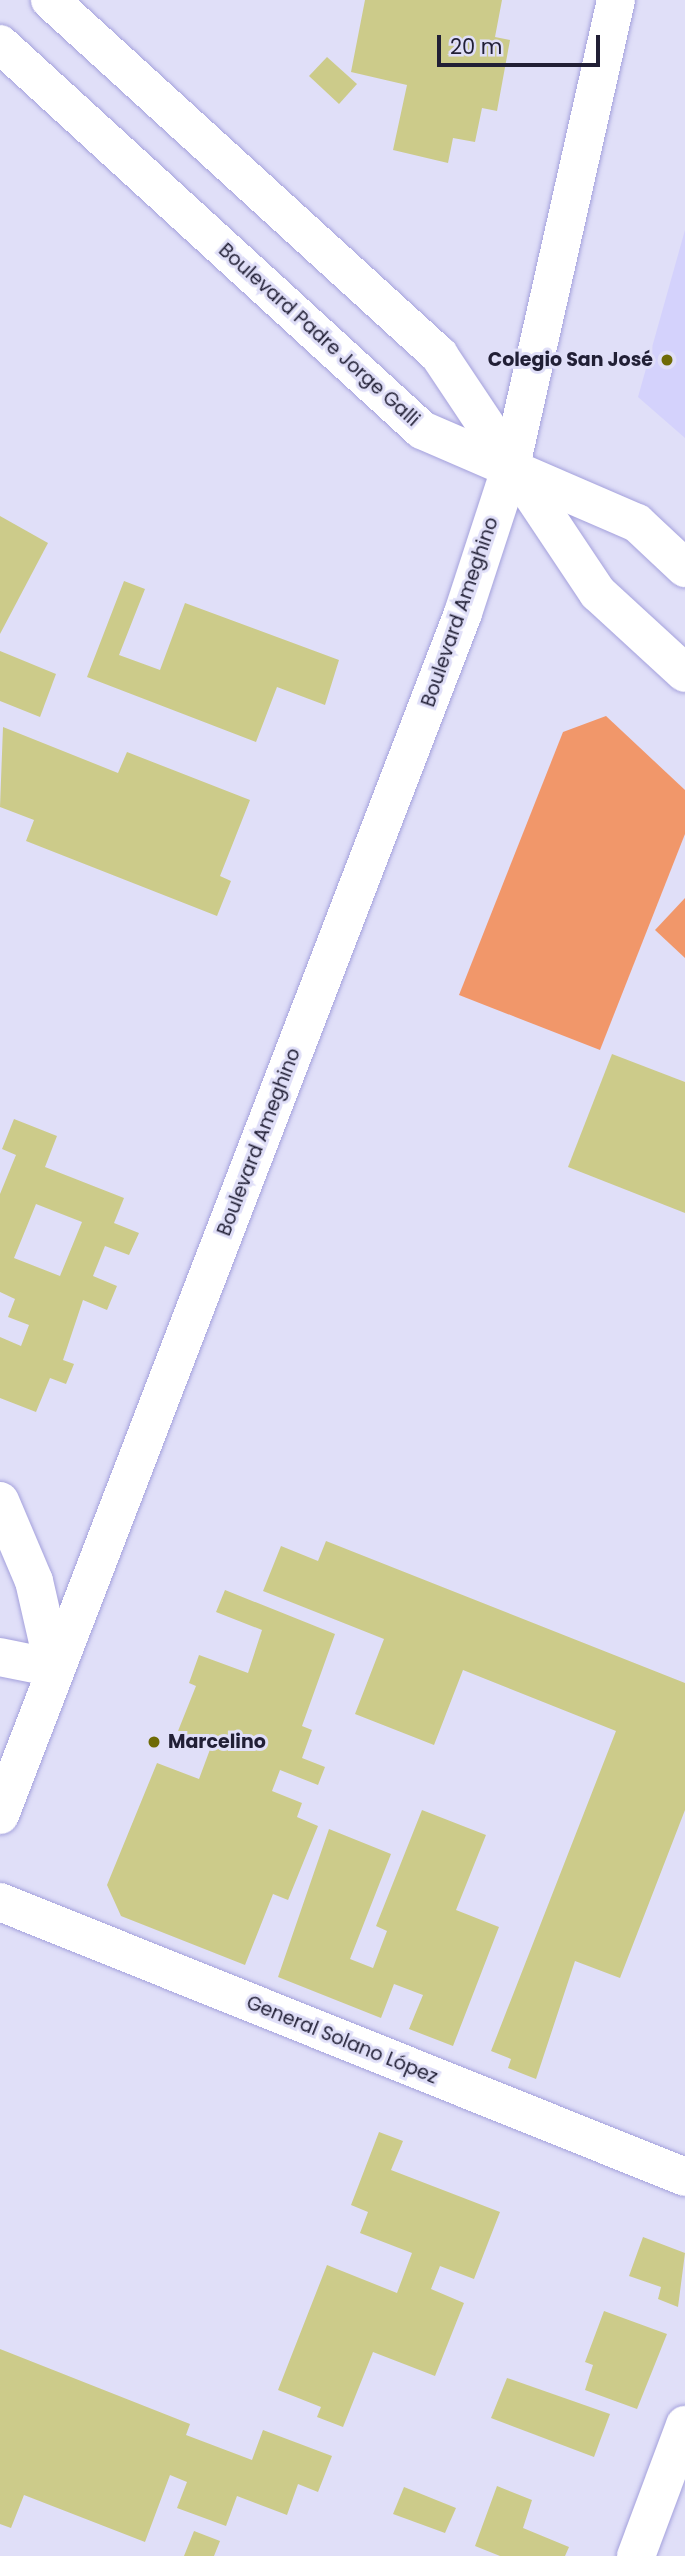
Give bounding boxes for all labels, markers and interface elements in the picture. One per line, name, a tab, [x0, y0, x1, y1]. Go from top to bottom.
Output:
scale bar	[440, 21, 603, 65]
text: 20 m	[450, 32, 503, 61]
street label: Boulevard Padre Jorge Galli	[214, 239, 424, 431]
place label: Colegio San José	[488, 349, 653, 371]
marker: Colegio San José	[659, 352, 675, 368]
street label: Boulevard Ameghino	[417, 514, 503, 710]
street label: Boulevard Ameghino	[213, 1045, 305, 1239]
place label: Marcelino	[168, 1731, 266, 1753]
marker: Marcelino	[146, 1734, 162, 1750]
street label: General Solano López	[243, 1991, 441, 2089]

